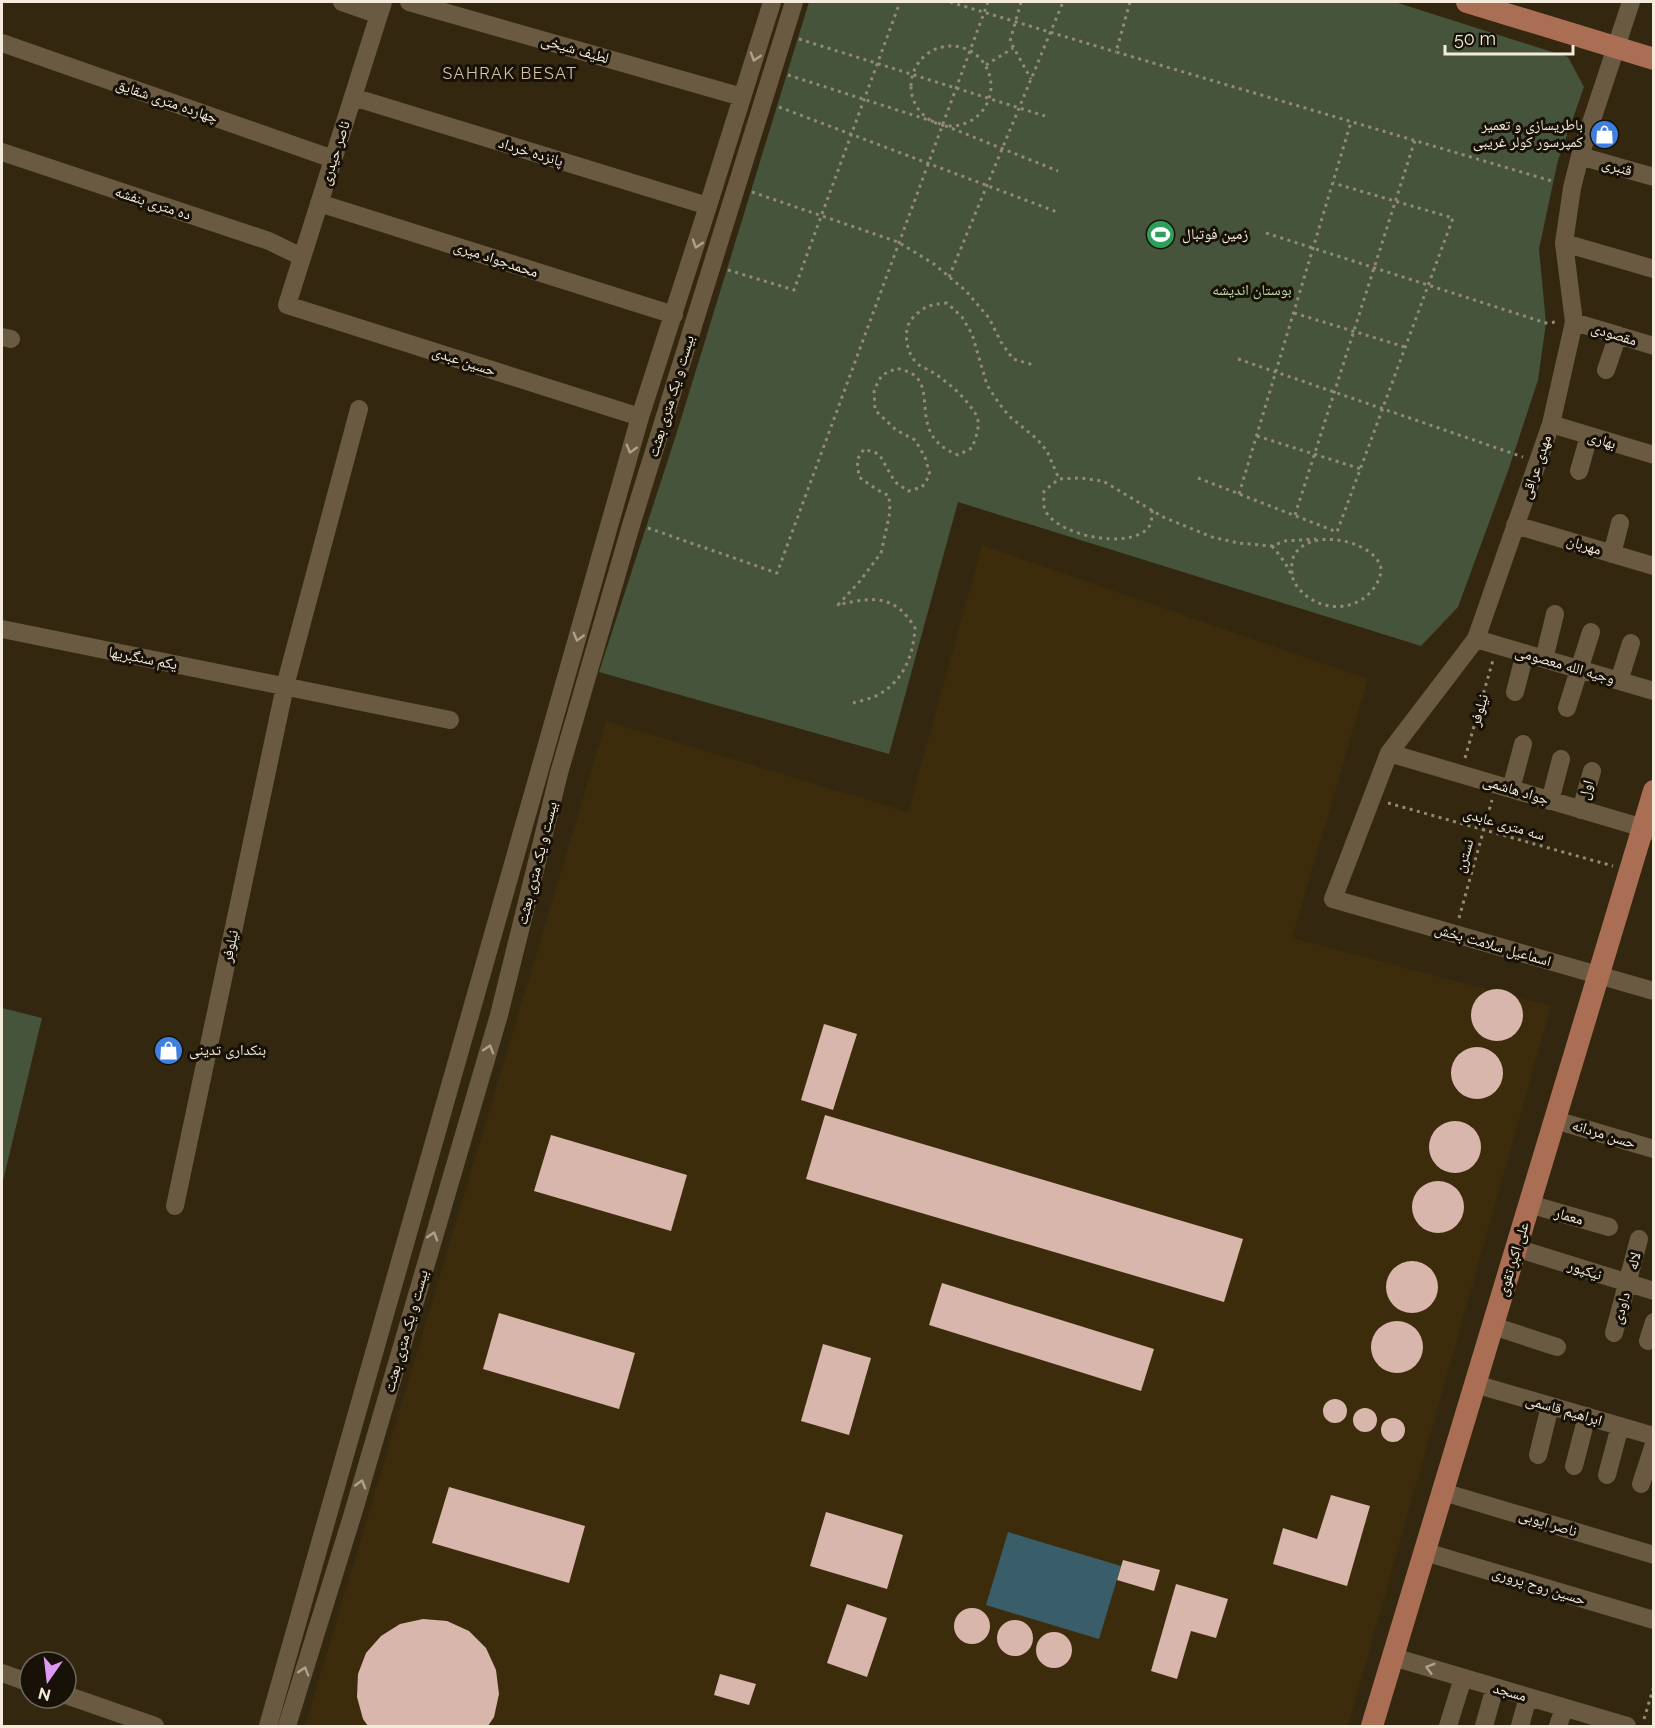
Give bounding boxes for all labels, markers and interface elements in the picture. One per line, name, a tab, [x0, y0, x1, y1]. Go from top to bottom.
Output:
scale bar	[1445, 18, 1572, 56]
text: 50 m	[1454, 28, 1496, 49]
street label: لطیف شیخی	[539, 31, 611, 68]
one-way arrow	[749, 51, 762, 62]
district label: SAHRAK BESAT	[443, 64, 577, 83]
street label: چهارده متری شقایق	[113, 75, 221, 128]
place label: باطریسازی و تعمیر کمپرسور کولر غریبی	[1473, 116, 1583, 152]
street label: ناصر حیدری	[316, 118, 355, 188]
shop icon: باطریسازی و تعمیر کمپرسور کولر غریبی	[1588, 118, 1620, 150]
street label: پانزده خرداد	[496, 134, 566, 170]
street label: قنبری	[1600, 154, 1634, 181]
street label: ده متری بنفشه	[113, 182, 193, 225]
sports icon: زمین فوتبال	[1145, 218, 1177, 250]
place label: زمین فوتبال	[1182, 225, 1248, 244]
street label: محمدجواد میری	[451, 237, 541, 282]
one-way arrow	[691, 238, 704, 249]
park label: بوستان اندیشه	[1212, 281, 1292, 300]
street label: مقصودی	[1589, 319, 1639, 350]
street label: بیست و یک متری بعثت	[644, 333, 699, 459]
street label: حسین عبدی	[430, 342, 499, 381]
street label: بهاری	[1585, 427, 1618, 454]
street label: مهدی عراقی	[1517, 432, 1556, 502]
one-way arrow	[626, 443, 638, 454]
street label: مهربان	[1564, 531, 1604, 560]
one-way arrow	[572, 632, 585, 642]
street label: یکم سنگبریها	[107, 642, 179, 675]
street label: وجیه الله معصومی	[1513, 642, 1617, 689]
street label: نیلوفر	[1466, 692, 1492, 729]
street label: جواد هاشمی	[1481, 771, 1552, 810]
street label: اول	[1575, 778, 1598, 802]
street label: بیست و یک متری بعثت	[513, 799, 562, 927]
street label: سه متری عابدی	[1461, 804, 1547, 845]
street label: نسترن	[1451, 837, 1478, 875]
street label: اسماعیل سلامت بخش	[1432, 920, 1553, 971]
street label: نیلوفر	[218, 928, 242, 965]
shop icon: بنکداری تدینی	[152, 1034, 184, 1066]
place label: بنکداری تدینی	[189, 1041, 266, 1060]
one-way arrow	[482, 1044, 494, 1055]
street label: حسن مردانه	[1570, 1116, 1638, 1153]
street label: معمار	[1552, 1203, 1585, 1229]
street label: علی اکبر تقوی	[1493, 1219, 1534, 1299]
one-way arrow	[426, 1231, 438, 1242]
street label: لاله	[1623, 1250, 1645, 1272]
street label: نیکپور	[1565, 1256, 1604, 1284]
street label: بیست و یک متری بعثت	[380, 1268, 433, 1395]
street label: داودی	[1608, 1290, 1635, 1326]
street label: ابراهیم قاسمی	[1523, 1391, 1604, 1430]
one-way arrow	[354, 1479, 366, 1490]
street label: ناصر ایوبی	[1516, 1506, 1579, 1541]
street label: حسین روح پروری	[1490, 1563, 1588, 1610]
north arrow	[18, 1650, 78, 1710]
one-way arrow	[1425, 1663, 1436, 1675]
one-way arrow	[297, 1666, 309, 1677]
street label: مسجد	[1491, 1679, 1529, 1705]
text: N	[36, 1683, 53, 1705]

